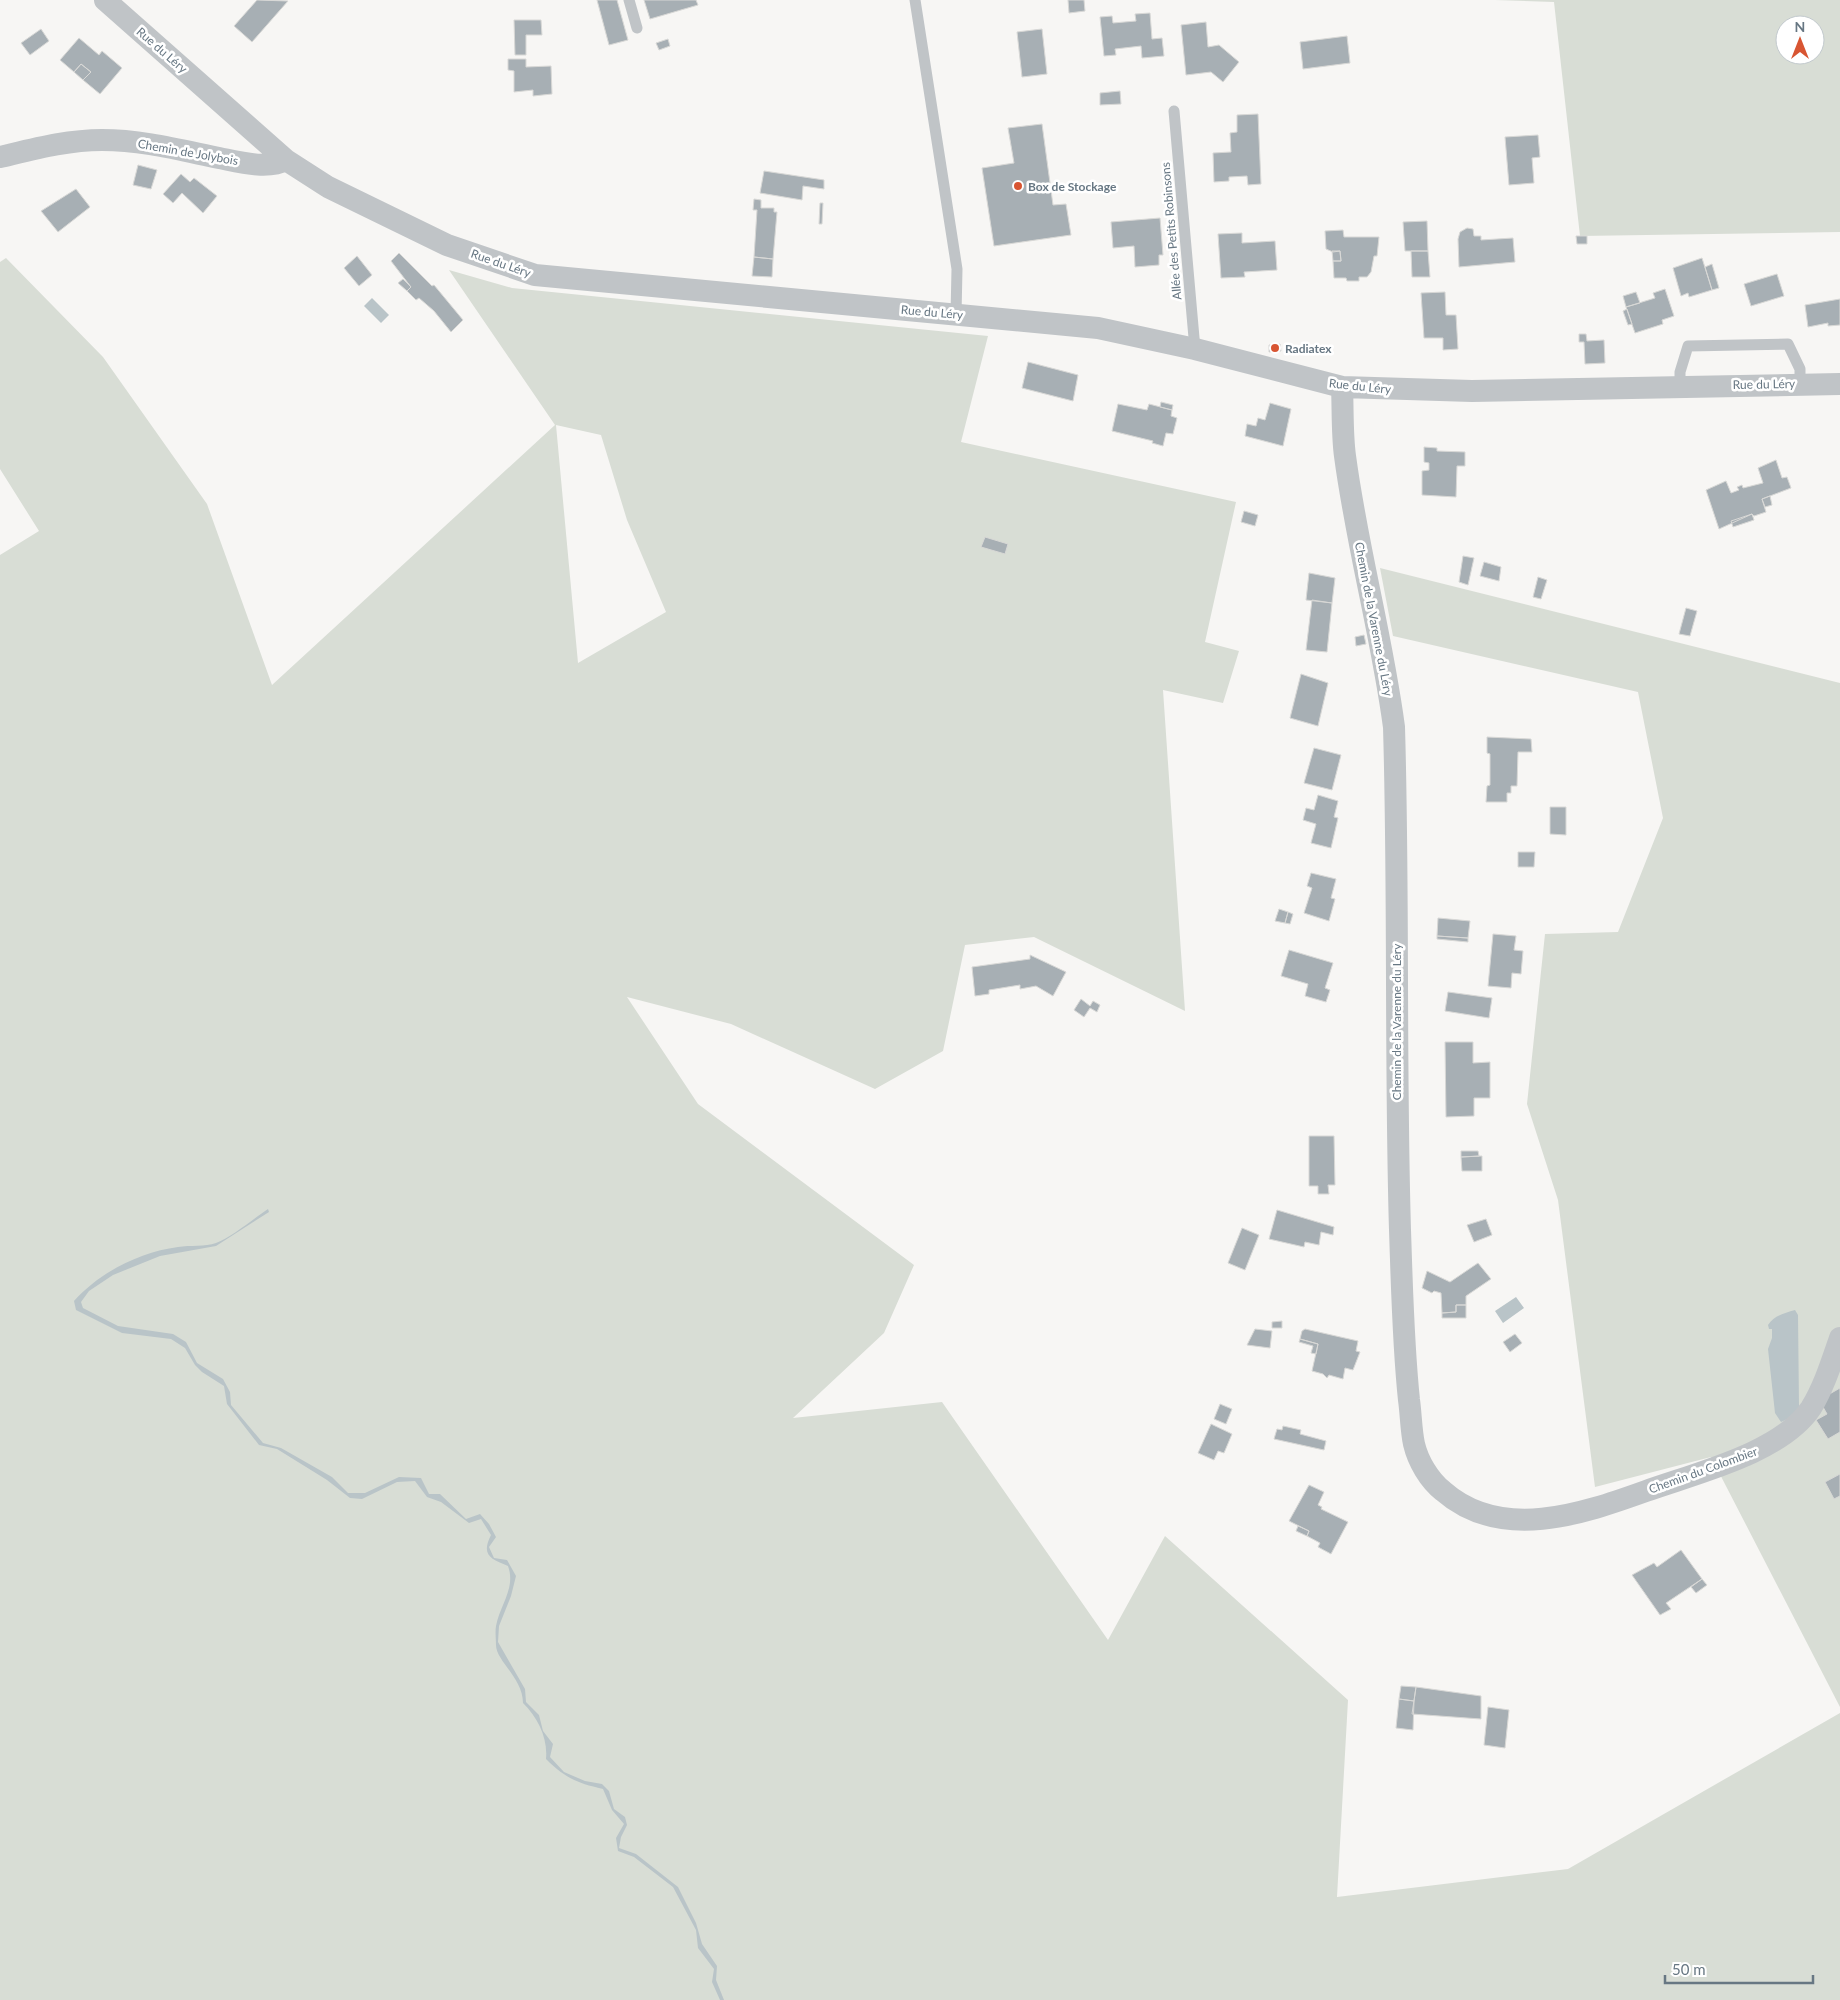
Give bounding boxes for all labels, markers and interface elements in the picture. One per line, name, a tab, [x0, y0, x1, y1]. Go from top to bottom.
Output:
north arrow	[1775, 15, 1825, 65]
text: N	[1795, 18, 1805, 35]
street label: Rue du Léry	[134, 24, 191, 77]
street label: Chemin de Jolybois	[137, 136, 239, 168]
street label: Allée des Petits Robinsons	[1158, 162, 1184, 300]
place label: Box de Stockage	[1028, 179, 1117, 194]
marker: Box de Stockage	[1012, 180, 1024, 192]
street label: Rue du Léry	[469, 246, 534, 281]
street label: Rue du Léry	[900, 302, 965, 322]
place label: Radiatex	[1285, 341, 1332, 356]
marker: Radiatex	[1269, 342, 1281, 354]
street label: Rue du Léry	[1328, 375, 1393, 397]
street label: Rue du Léry	[1733, 376, 1796, 392]
street label: Chemin de la Varenne du Léry	[1352, 541, 1396, 698]
street label: Chemin de la Varenne du Léry	[1389, 943, 1404, 1100]
street label: Chemin du Colombier	[1647, 1443, 1760, 1497]
scale bar	[1665, 1952, 1812, 1984]
text: 50 m	[1672, 1960, 1706, 1978]

